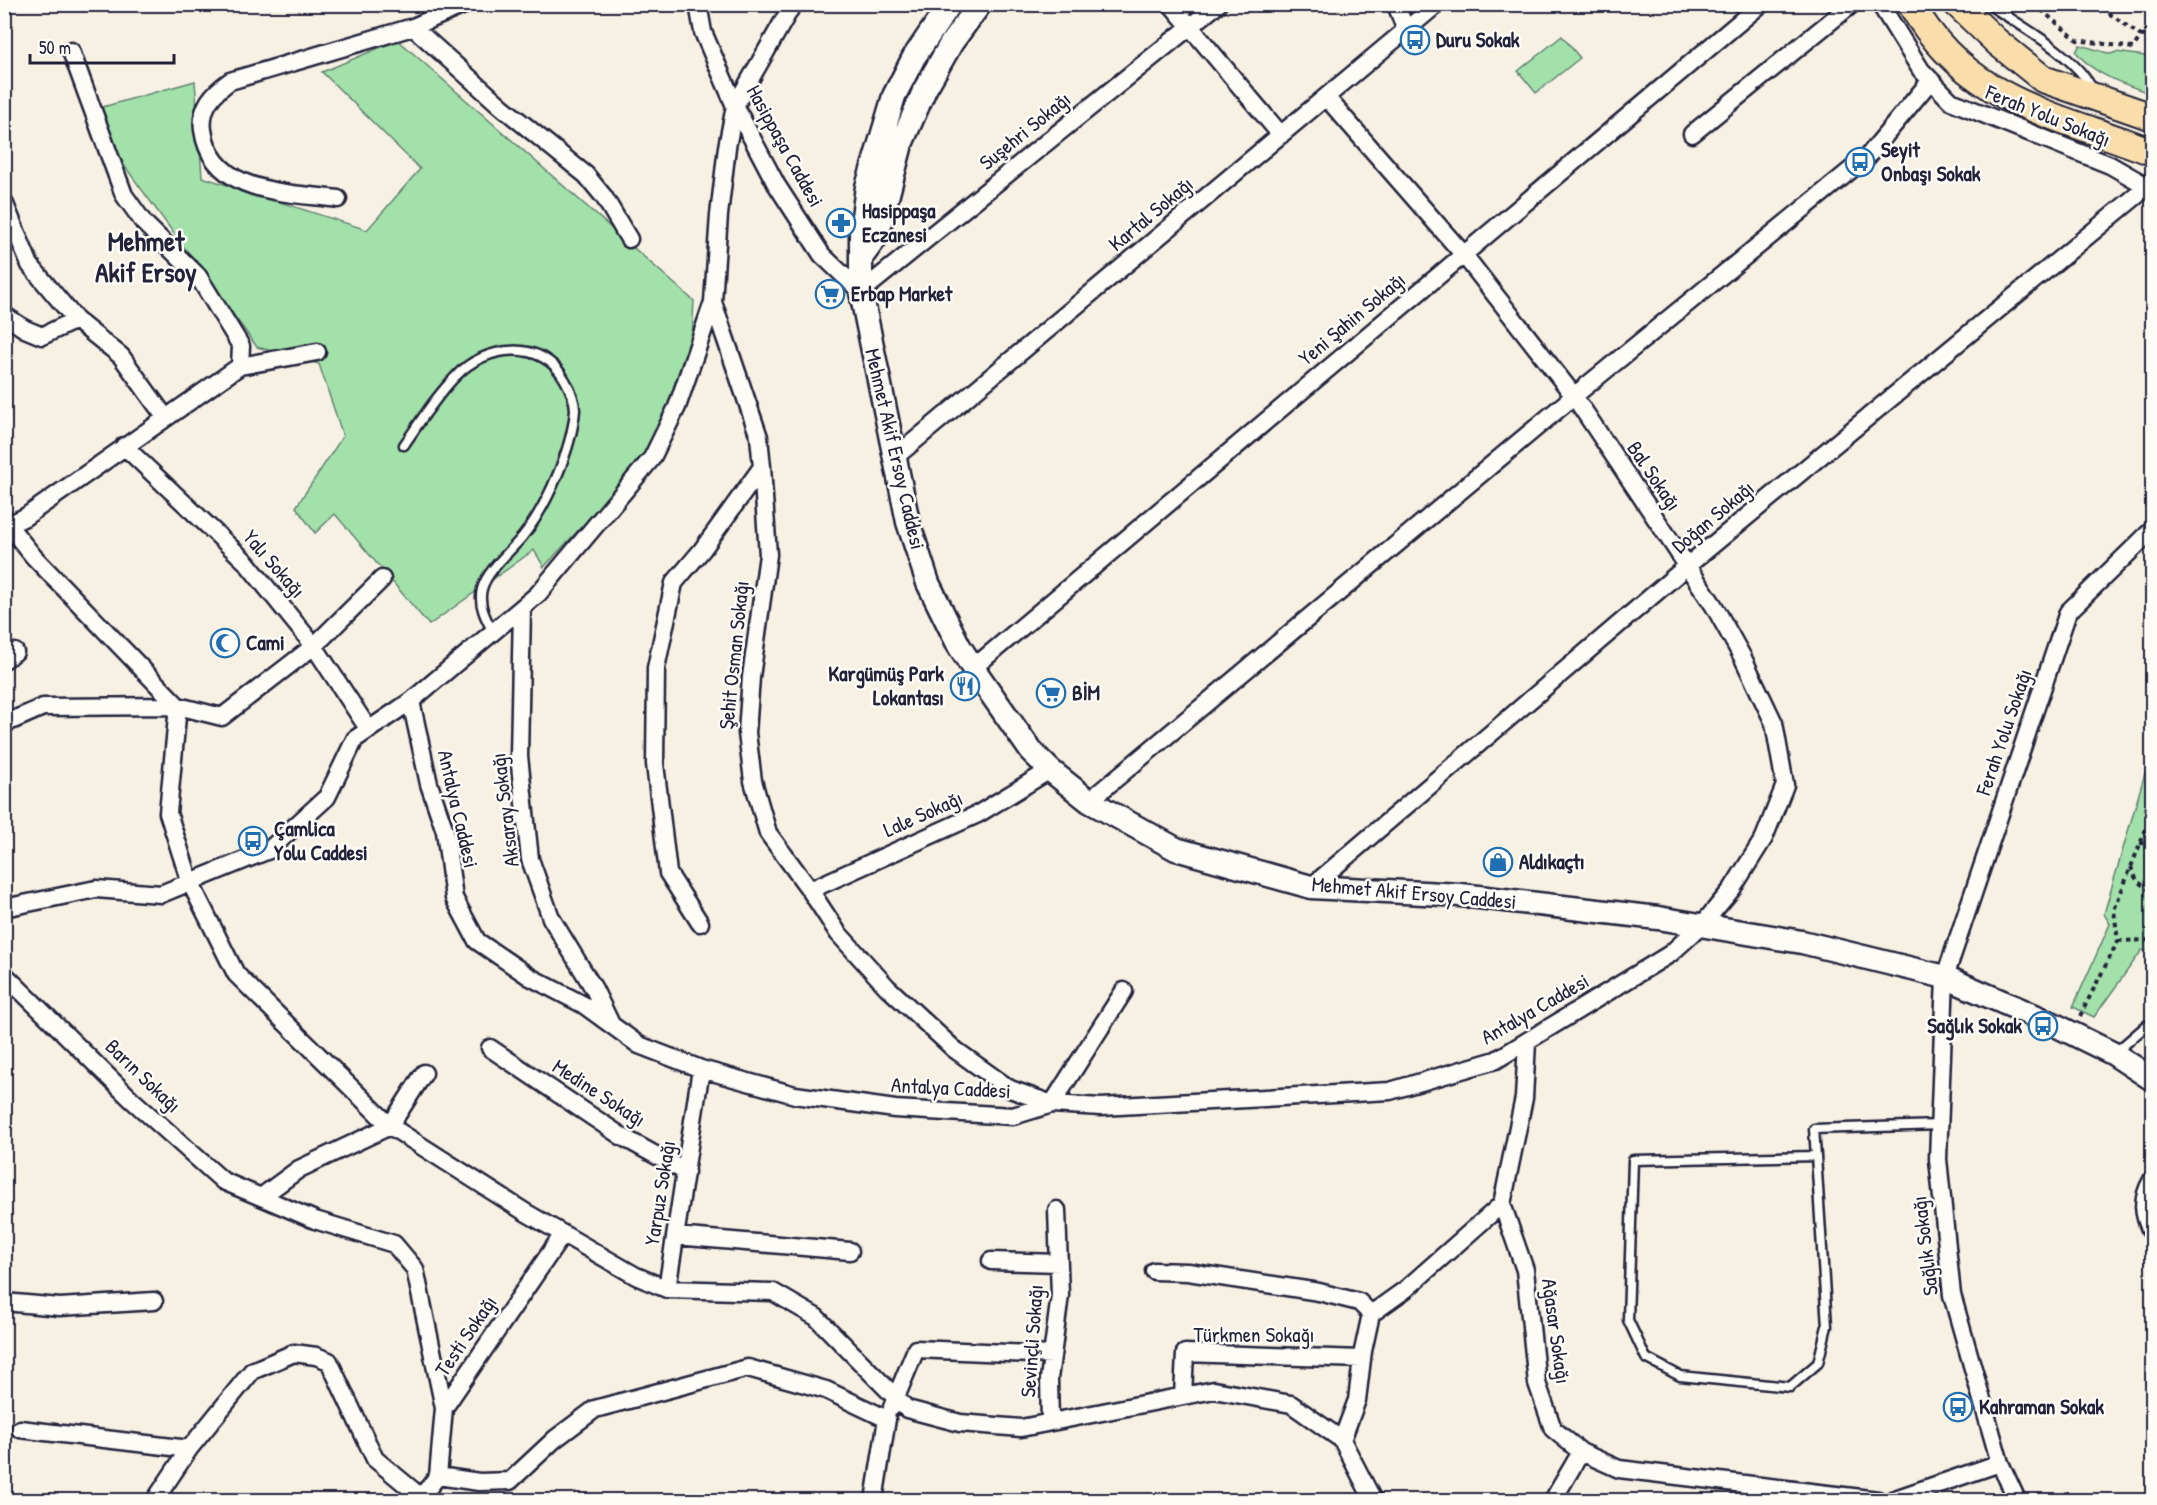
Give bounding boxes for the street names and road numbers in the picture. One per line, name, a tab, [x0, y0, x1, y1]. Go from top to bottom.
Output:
street label: Ferah Yolu Sokağı	[1981, 77, 2115, 154]
street label: Hasippaşa Caddesi	[740, 79, 831, 212]
street label: Suşehri Sokağı	[973, 85, 1077, 177]
street label: Kartal Sokağı	[1102, 170, 1199, 258]
street label: Yeni Şahin Sokağı	[1292, 265, 1411, 372]
street label: Mehmet Akif Ersoy Caddesi	[858, 346, 933, 552]
street label: Bal Sokağı	[1620, 435, 1688, 516]
street label: Doğan Sokağı	[1665, 474, 1760, 560]
street label: Yalı Sokağı	[237, 523, 312, 604]
street label: Şehit Osman Sokağı	[711, 579, 756, 731]
street label: Ferah Yolu Sokağı	[1968, 665, 2039, 800]
street label: Antalya Caddesi	[431, 747, 486, 871]
street label: Aksaray Sokağı	[483, 752, 526, 869]
street label: Lale Sokağı	[879, 783, 967, 844]
street label: Mehmet Akif Ersoy Caddesi	[1311, 869, 1518, 916]
street label: Antalya Caddesi	[1476, 966, 1594, 1051]
street label: Barın Sokağı	[99, 1032, 188, 1119]
street label: Medine Sokağı	[547, 1052, 651, 1133]
street label: Antalya Caddesi	[890, 1070, 1012, 1105]
street label: Yarpuz Sokağı	[637, 1138, 682, 1247]
street label: Sağlık Sokağı	[1904, 1195, 1945, 1298]
street label: Ağasar Sokağı	[1535, 1276, 1578, 1386]
street label: Sevinçli Sokağı	[1013, 1284, 1050, 1398]
street label: Testi Sokağı	[428, 1289, 503, 1382]
street label: Türkmen Sokağı	[1193, 1320, 1315, 1349]

